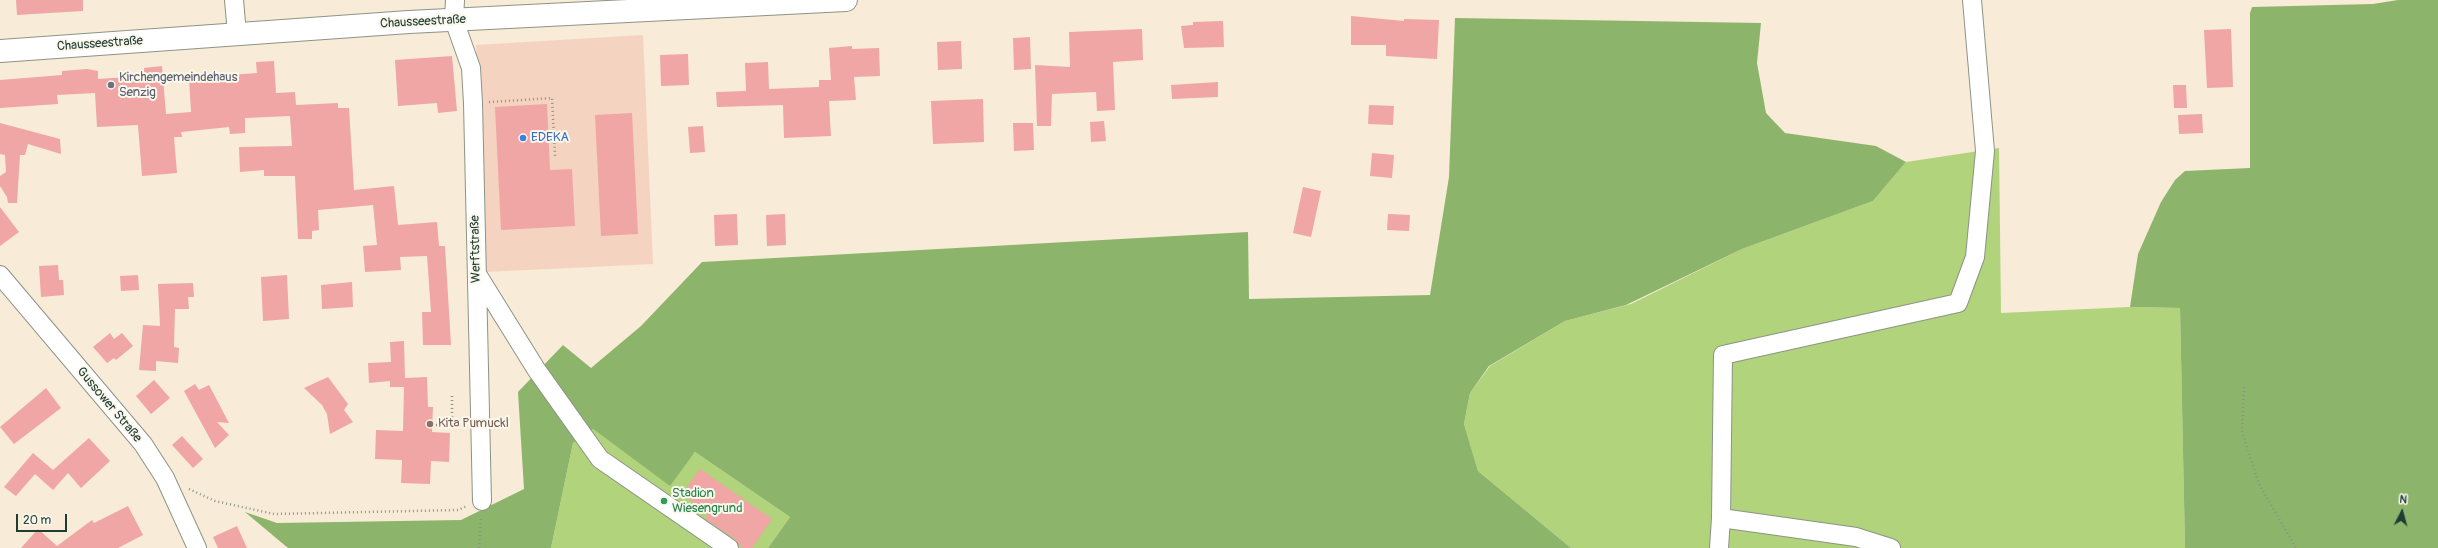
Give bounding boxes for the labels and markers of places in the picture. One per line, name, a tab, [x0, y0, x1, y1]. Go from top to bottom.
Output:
place label: Kirchengemeindehaus Senzig	[119, 70, 237, 101]
marker: Kirchengemeindehaus Senzig	[106, 80, 116, 90]
place label: EDEKA	[531, 130, 569, 146]
marker: EDEKA	[518, 133, 528, 143]
place label: Kita Pumuckl	[438, 416, 509, 432]
marker: Kita Pumuckl	[425, 419, 435, 429]
place label: Stadion Wiesengrund	[672, 486, 743, 517]
marker: Stadion Wiesengrund	[659, 496, 669, 506]

